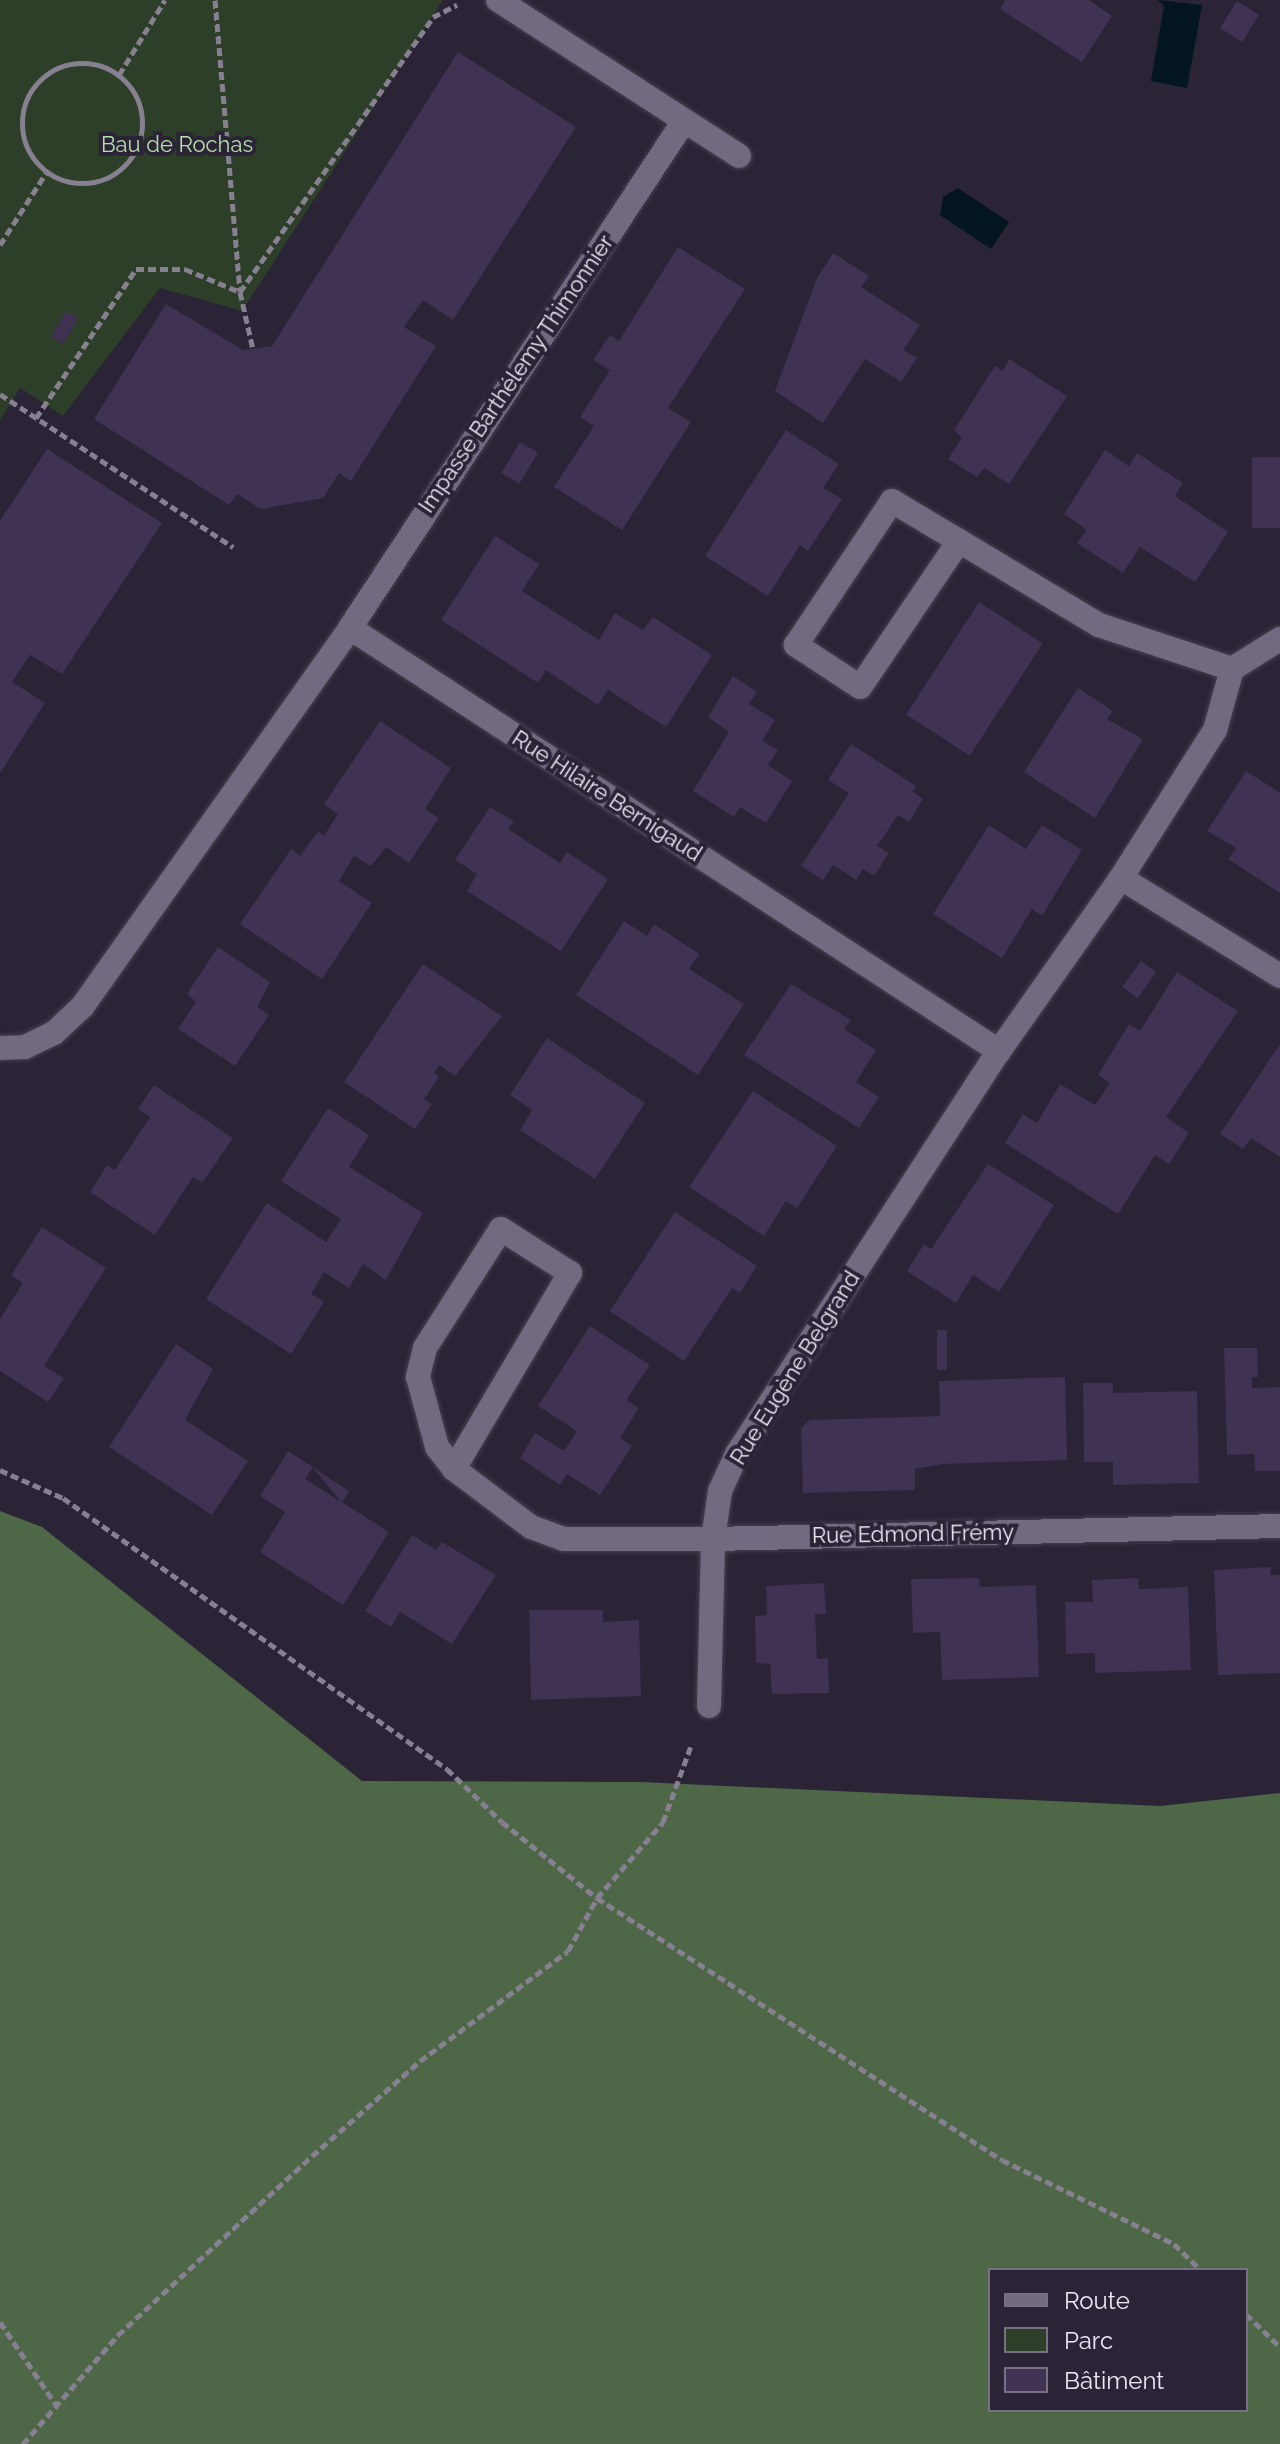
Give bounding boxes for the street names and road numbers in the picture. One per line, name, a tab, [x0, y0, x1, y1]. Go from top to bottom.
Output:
street label: Impasse Barthélemy Thimonnier	[413, 230, 619, 518]
street label: Rue Hilaire Bernigaud	[507, 725, 707, 867]
street label: Rue Eugène Belgrand	[725, 1266, 865, 1470]
street label: Rue Edmond Frémy	[812, 1519, 1014, 1549]

